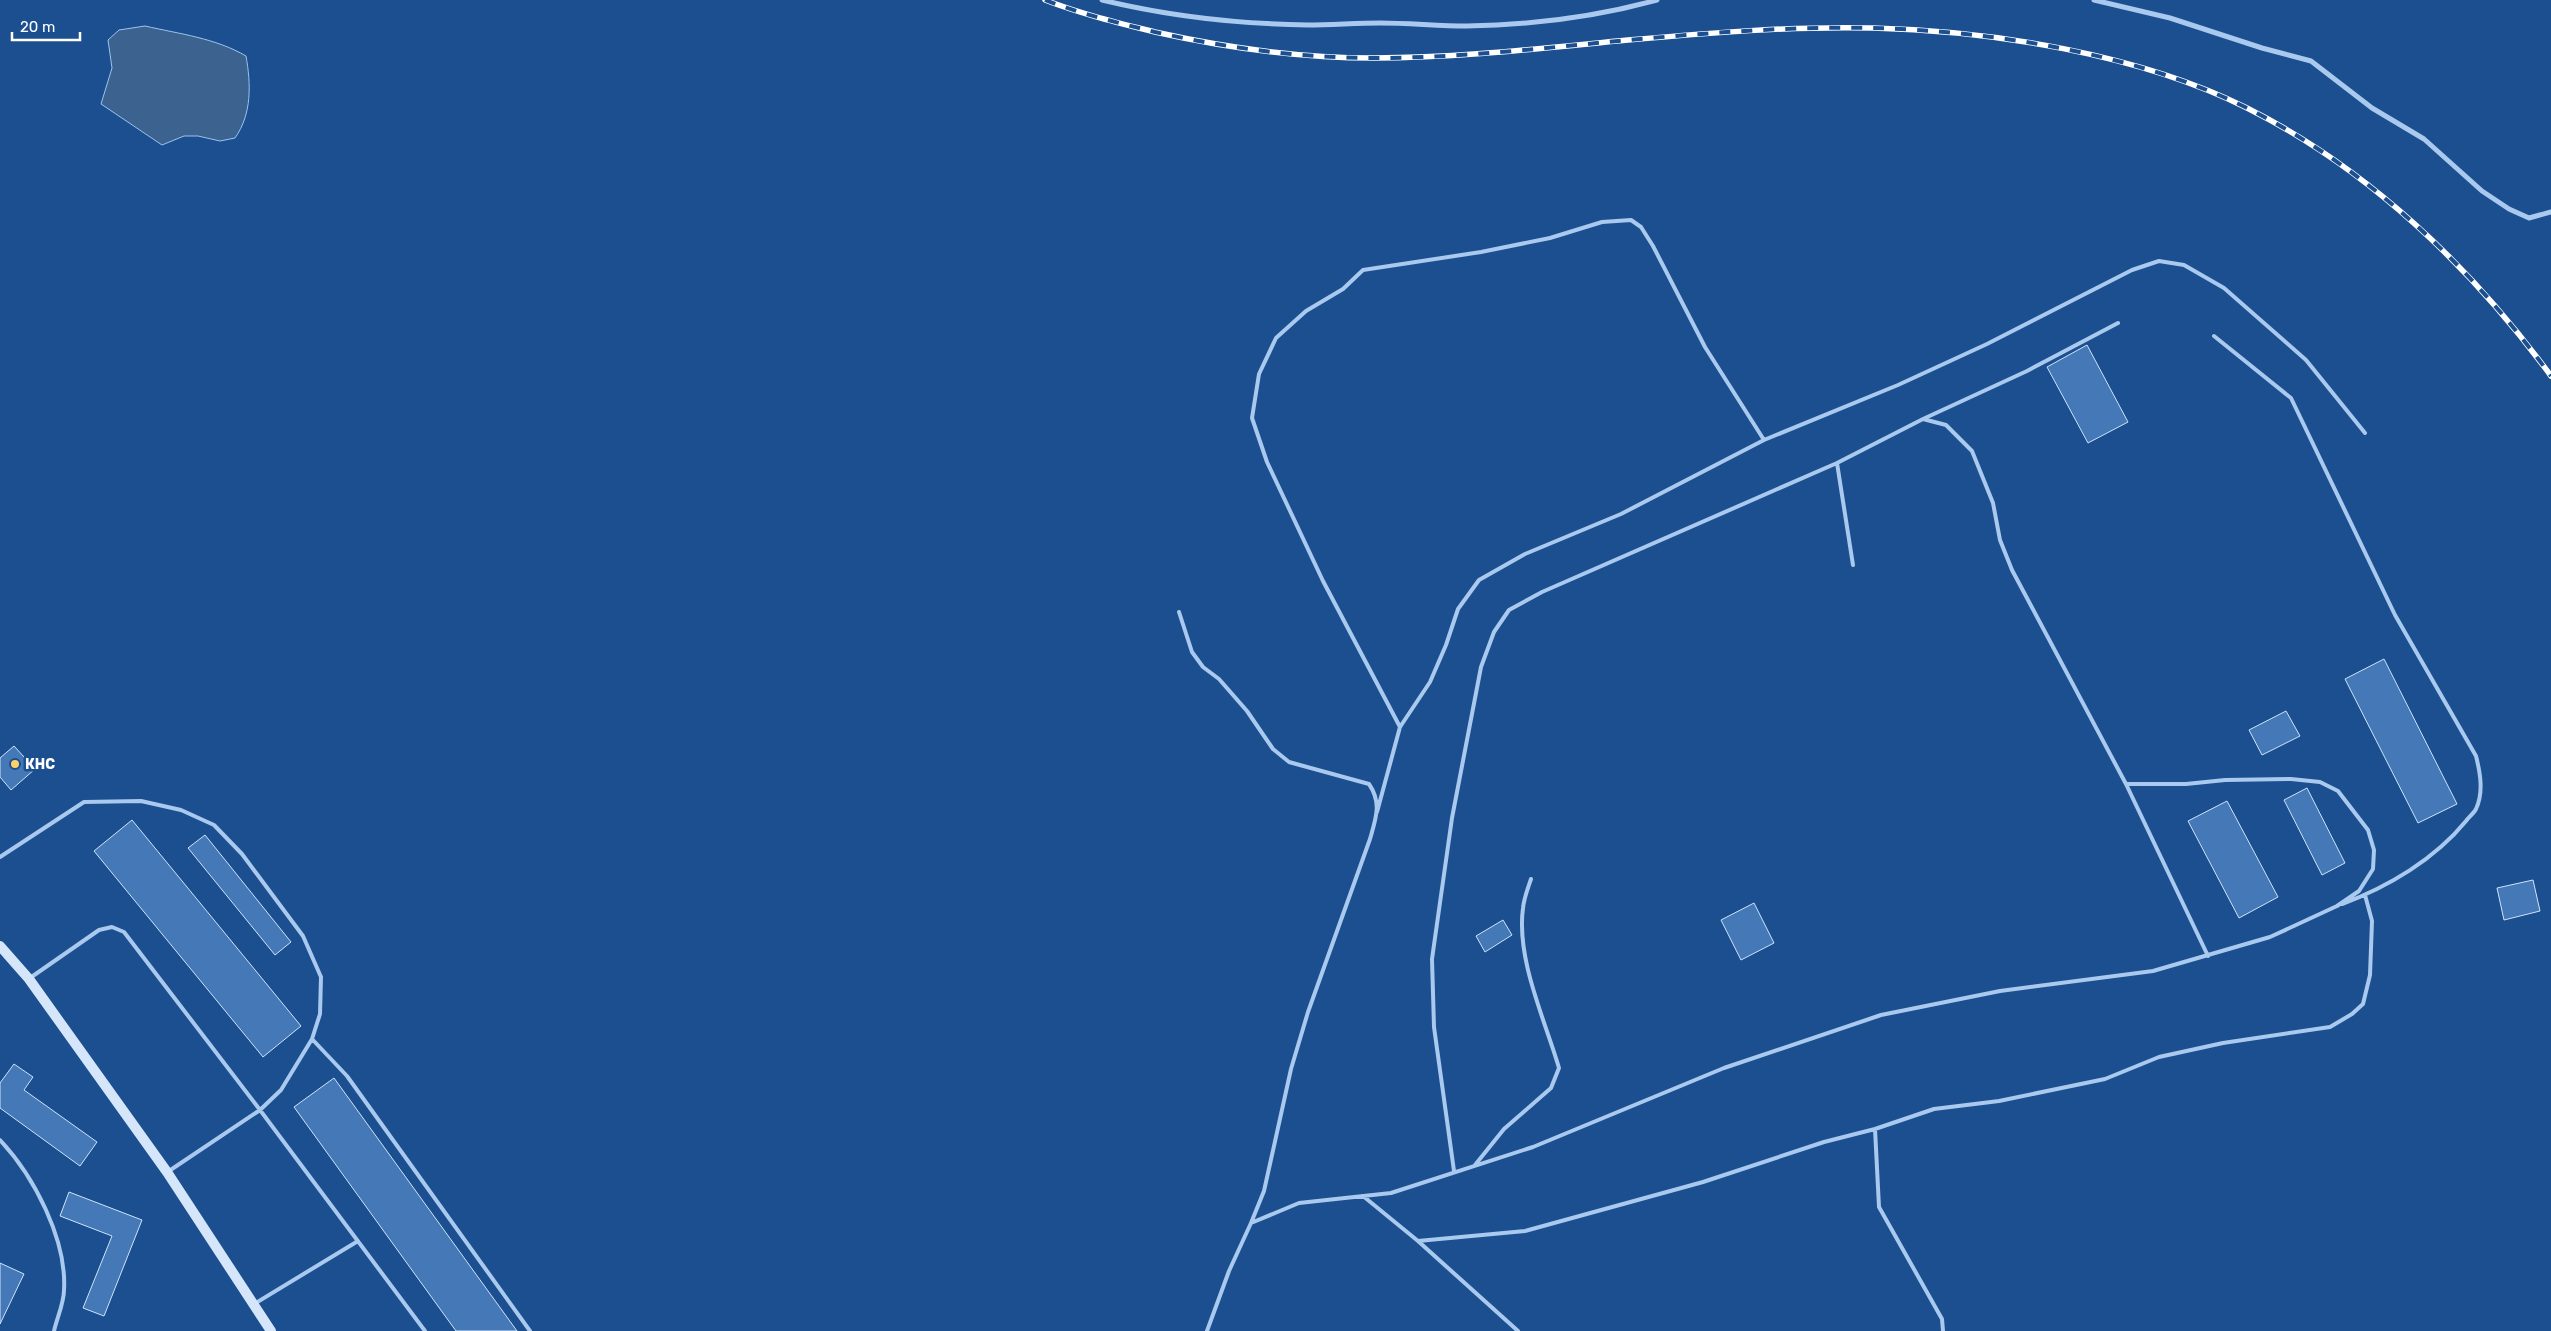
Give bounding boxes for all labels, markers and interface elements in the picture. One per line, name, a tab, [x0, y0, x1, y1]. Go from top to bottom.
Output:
scale bar	[12, 10, 80, 42]
text: 20 m	[20, 18, 55, 36]
place label: КНС	[25, 756, 55, 773]
marker: КНС	[9, 758, 21, 770]

